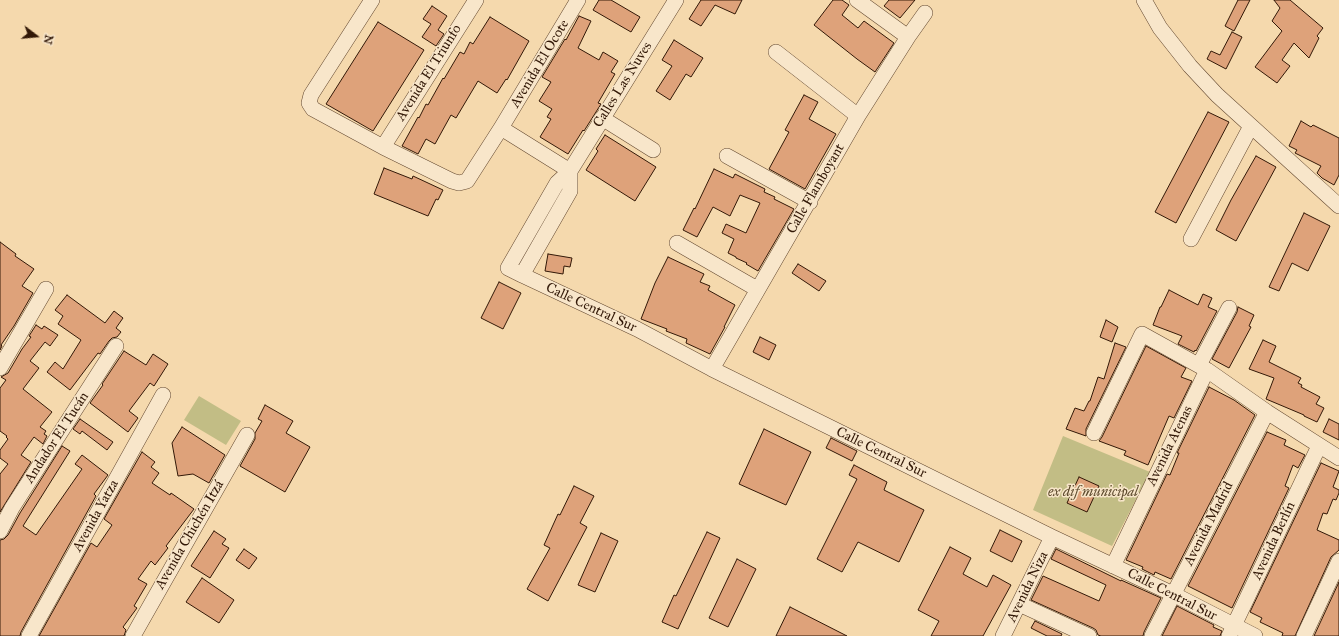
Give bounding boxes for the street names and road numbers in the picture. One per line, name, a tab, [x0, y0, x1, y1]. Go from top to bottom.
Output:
street label: Avenida El Ocote	[507, 17, 573, 111]
street label: Avenida El Triunfo	[393, 22, 465, 124]
street label: Calles Las Nuves	[590, 39, 656, 131]
street label: Calle Flamboyant	[783, 141, 849, 237]
street label: Calle Central Sur	[543, 280, 639, 336]
street label: Andador El Tucán	[21, 389, 93, 487]
street label: Avenida Atenas	[1143, 403, 1197, 489]
street label: Calle Central Sur	[833, 424, 929, 482]
street label: Avenida Yatza	[69, 477, 123, 555]
street label: Avenida Chichén Itzá	[152, 478, 228, 592]
street label: Avenida Madrid	[1181, 479, 1237, 569]
street label: Avenida Berlín	[1249, 499, 1299, 583]
street label: Avenida Niza	[1004, 549, 1052, 625]
street label: Calle Central Sur	[1124, 565, 1220, 625]

